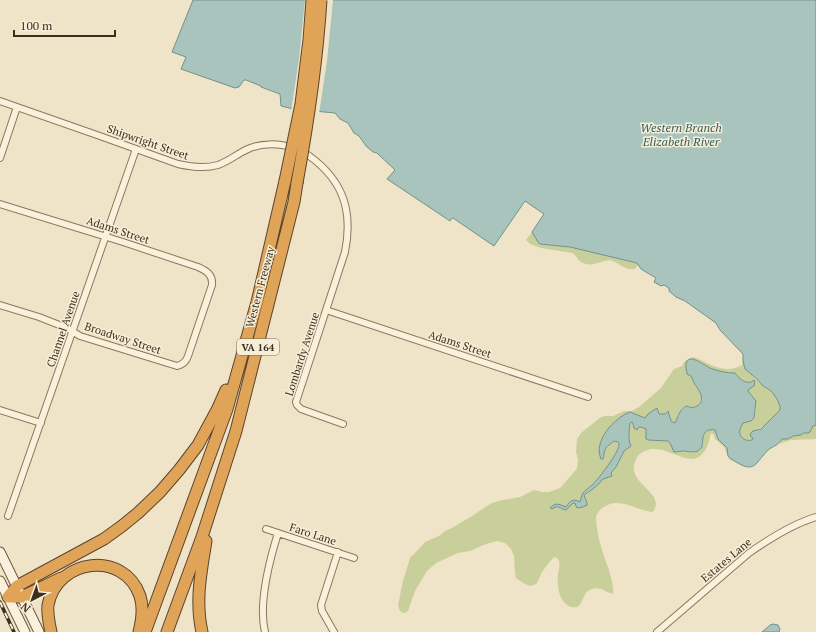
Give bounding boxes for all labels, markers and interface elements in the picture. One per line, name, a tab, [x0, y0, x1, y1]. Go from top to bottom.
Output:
scale bar	[14, 12, 115, 38]
text: 100 m	[20, 18, 53, 33]
water label: Western Branch Elizabeth River	[640, 120, 722, 149]
street label: Shipwright Street	[105, 121, 191, 163]
street label: Adams Street	[85, 213, 151, 247]
street label: Western Freeway	[242, 245, 278, 329]
street label: Channel Avenue	[43, 289, 83, 369]
street label: Lombardy Avenue	[282, 310, 322, 398]
street label: Broadway Street	[83, 319, 163, 357]
street label: Adams Street	[427, 327, 493, 361]
road number: VA 164	[237, 339, 279, 355]
street label: Faro Lane	[288, 520, 339, 548]
street label: Estates Lane	[698, 535, 754, 585]
north arrow	[12, 580, 52, 620]
text: N	[17, 599, 33, 616]

